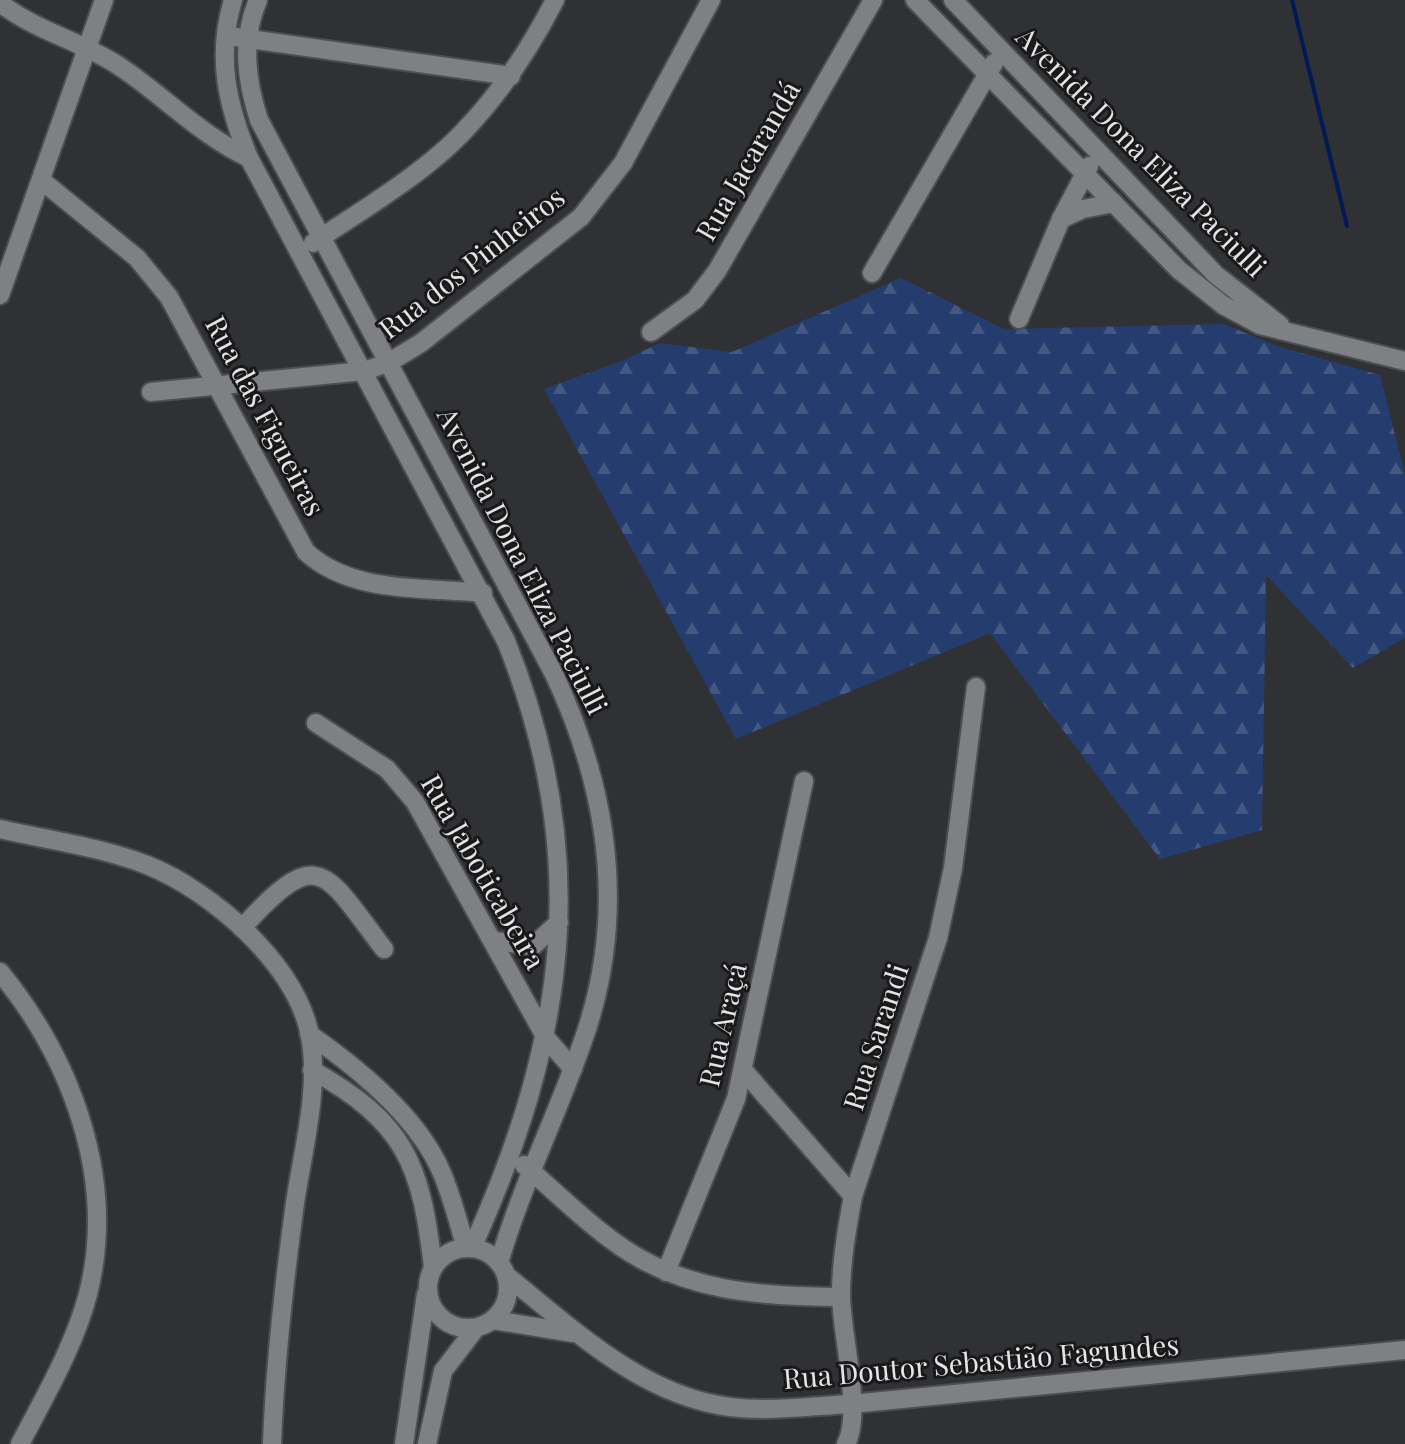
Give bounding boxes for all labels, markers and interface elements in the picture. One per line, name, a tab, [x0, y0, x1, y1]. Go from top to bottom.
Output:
street label: Avenida Dona Eliza Paciulli	[1008, 17, 1275, 284]
street label: Rua Jacarandá	[686, 74, 807, 247]
street label: Rua dos Pinheiros	[371, 178, 572, 346]
street label: Rua das Figueiras	[198, 309, 335, 522]
street label: Avenida Dona Eliza Paciulli	[429, 400, 617, 720]
street label: Rua Jaboticabeira	[414, 767, 555, 975]
street label: Rua Araçá	[689, 959, 754, 1090]
street label: Rua Sarandi	[834, 959, 916, 1114]
street label: Rua Doutor Sebastião Fagundes	[781, 1325, 1180, 1396]

